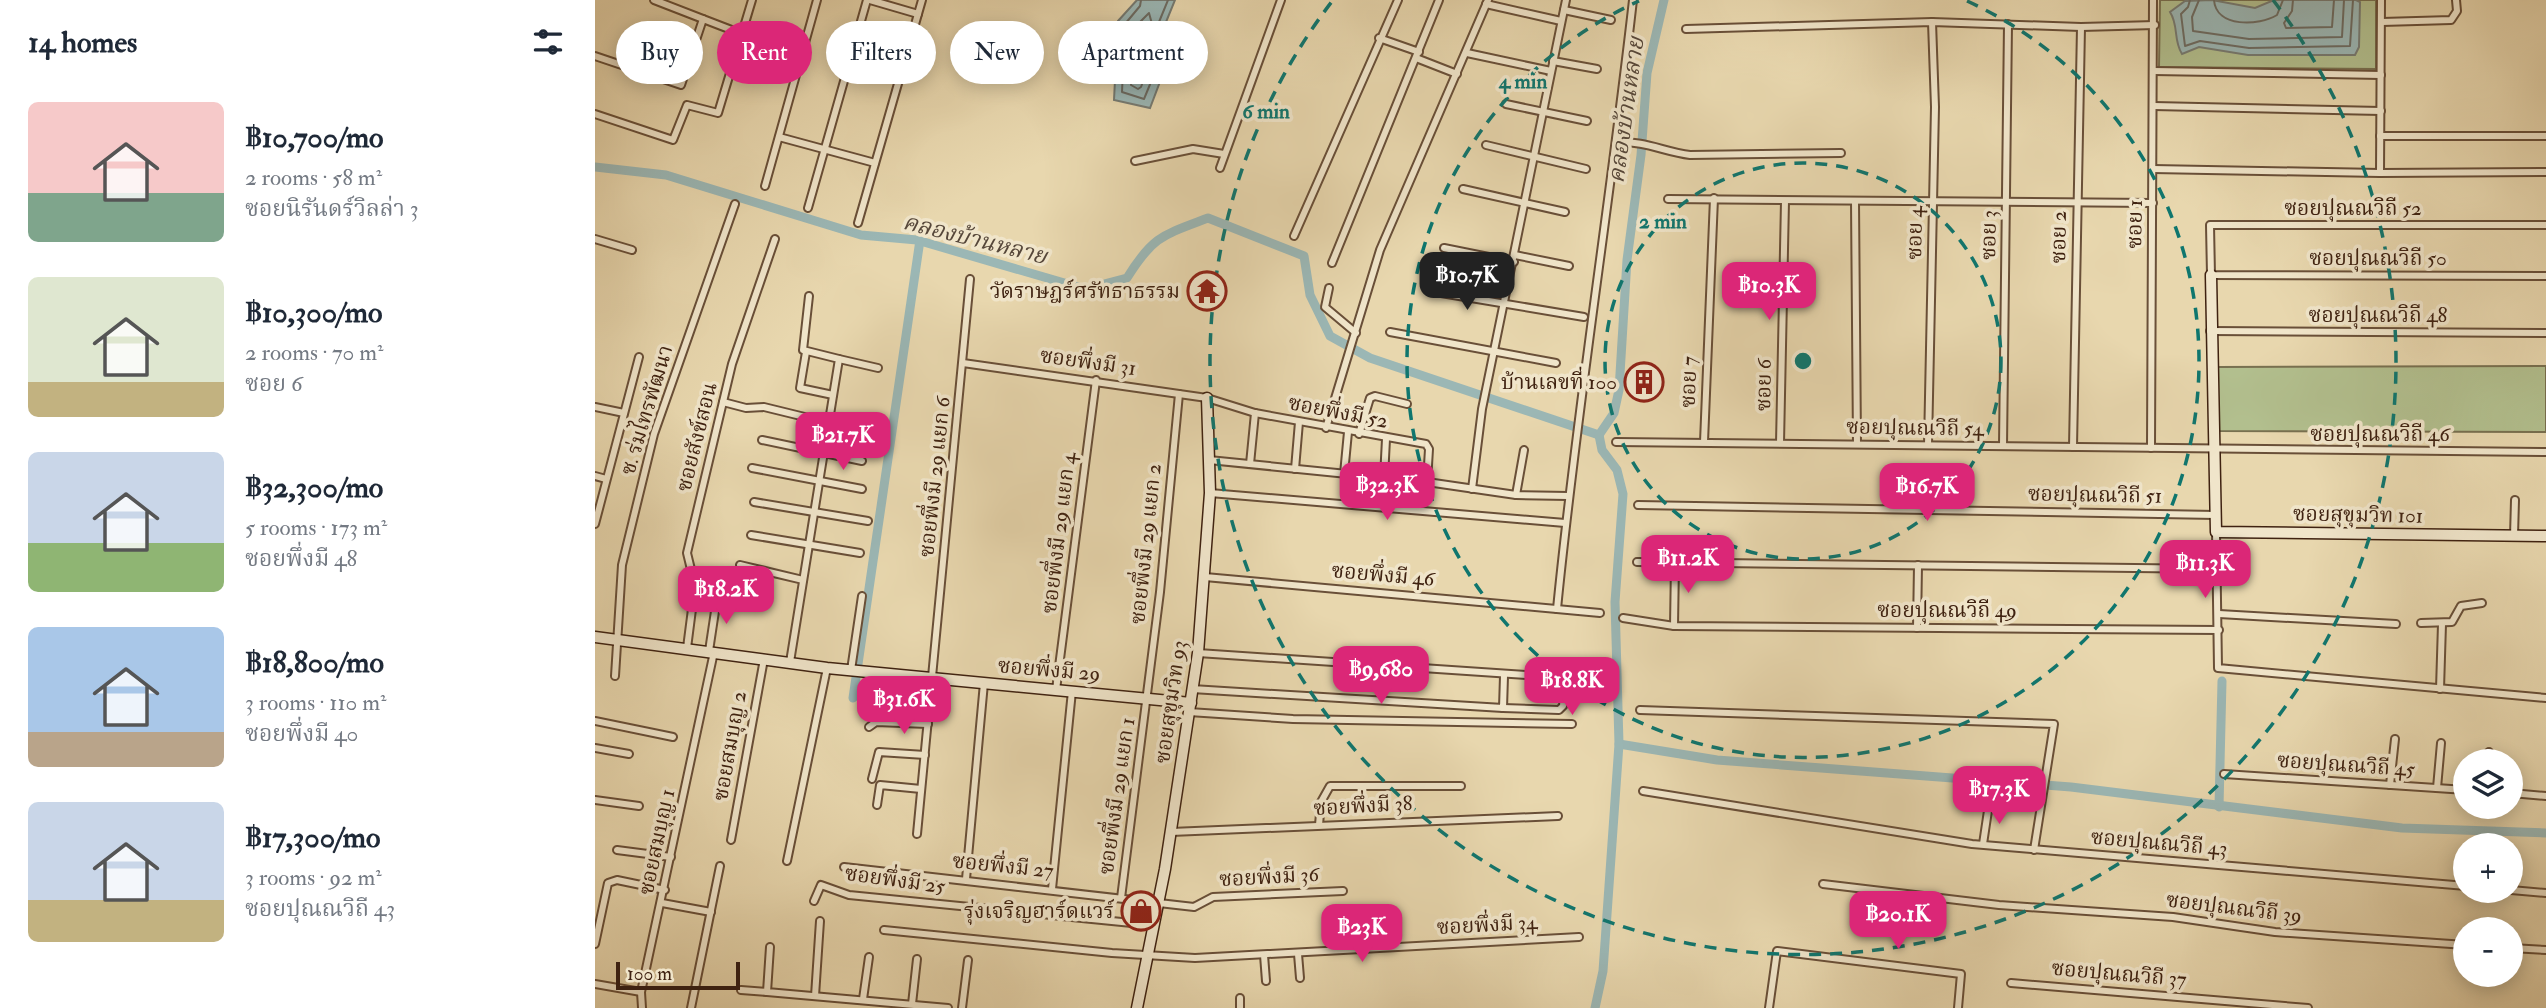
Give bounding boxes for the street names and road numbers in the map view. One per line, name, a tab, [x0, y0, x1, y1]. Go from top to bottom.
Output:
street label: ซอยปุณณวิถี 52	[2284, 195, 2422, 222]
street label: ซอย 1	[2121, 199, 2149, 249]
street label: ซอย 4	[1901, 204, 1929, 260]
street label: ซอย 3	[1975, 210, 2003, 260]
street label: ซอย 2	[2045, 210, 2073, 264]
street label: ซอยปุณณวิถี 50	[2309, 245, 2447, 272]
street label: ซอยปุณณวิถี 48	[2309, 302, 2448, 329]
street label: ซอยพึ่งมี 31	[1038, 339, 1138, 382]
street label: ซ. ร่มไทรพัฒนา	[613, 341, 680, 478]
street label: ซอย 7	[1675, 355, 1703, 408]
street label: ซอย 6	[1750, 357, 1778, 411]
street label: ซอยสังข์สอน	[670, 379, 724, 494]
street label: ซอยพึ่งมี 52	[1286, 386, 1391, 435]
street label: ซอยพึ่งมี 29 แยก 6	[910, 394, 957, 559]
street label: ซอยปุณณวิถี 54	[1846, 413, 1986, 443]
street label: ซอยปุณณวิถี 46	[2310, 421, 2451, 448]
street label: ซอยพึ่งมี 29 แยก 4	[1033, 449, 1082, 615]
street label: ซอยพึ่งมี 29 แยก 2	[1121, 462, 1168, 626]
street label: ซอยปุณณวิถี 51	[2028, 480, 2162, 510]
street label: ซอยสุขุมวิท 101	[2293, 500, 2423, 530]
street label: ซอยพึ่งมี 46	[1330, 554, 1437, 593]
street label: ซอยปุณณวิถี 49	[1877, 597, 2017, 624]
street label: ซอยสุขุมวิท 93	[1149, 639, 1193, 765]
street label: ซอยพึ่งมี 29	[997, 649, 1102, 688]
street label: ซอยสมบุญ 2	[707, 689, 753, 803]
street label: ซอยพึ่งมี 29 แยก 1	[1090, 715, 1141, 876]
street label: ซอยปุณณวิถี 45	[2276, 747, 2417, 783]
street label: ซอยสมบุญ 1	[633, 787, 681, 897]
street label: ซอยพึ่งมี 38	[1313, 787, 1413, 822]
street label: ซอยปุณณวิถี 43	[2090, 824, 2228, 862]
street label: ซอยพึ่งมี 27	[951, 844, 1056, 885]
street label: ซอยพึ่งมี 25	[843, 857, 948, 901]
street label: ซอยพึ่งมี 36	[1218, 858, 1321, 893]
street label: ซอยปุณณวิถี 39	[2165, 886, 2303, 930]
street label: ซอยพึ่งมี 34	[1436, 906, 1540, 941]
street label: ซอยปุณณวิถี 37	[2050, 955, 2188, 993]

